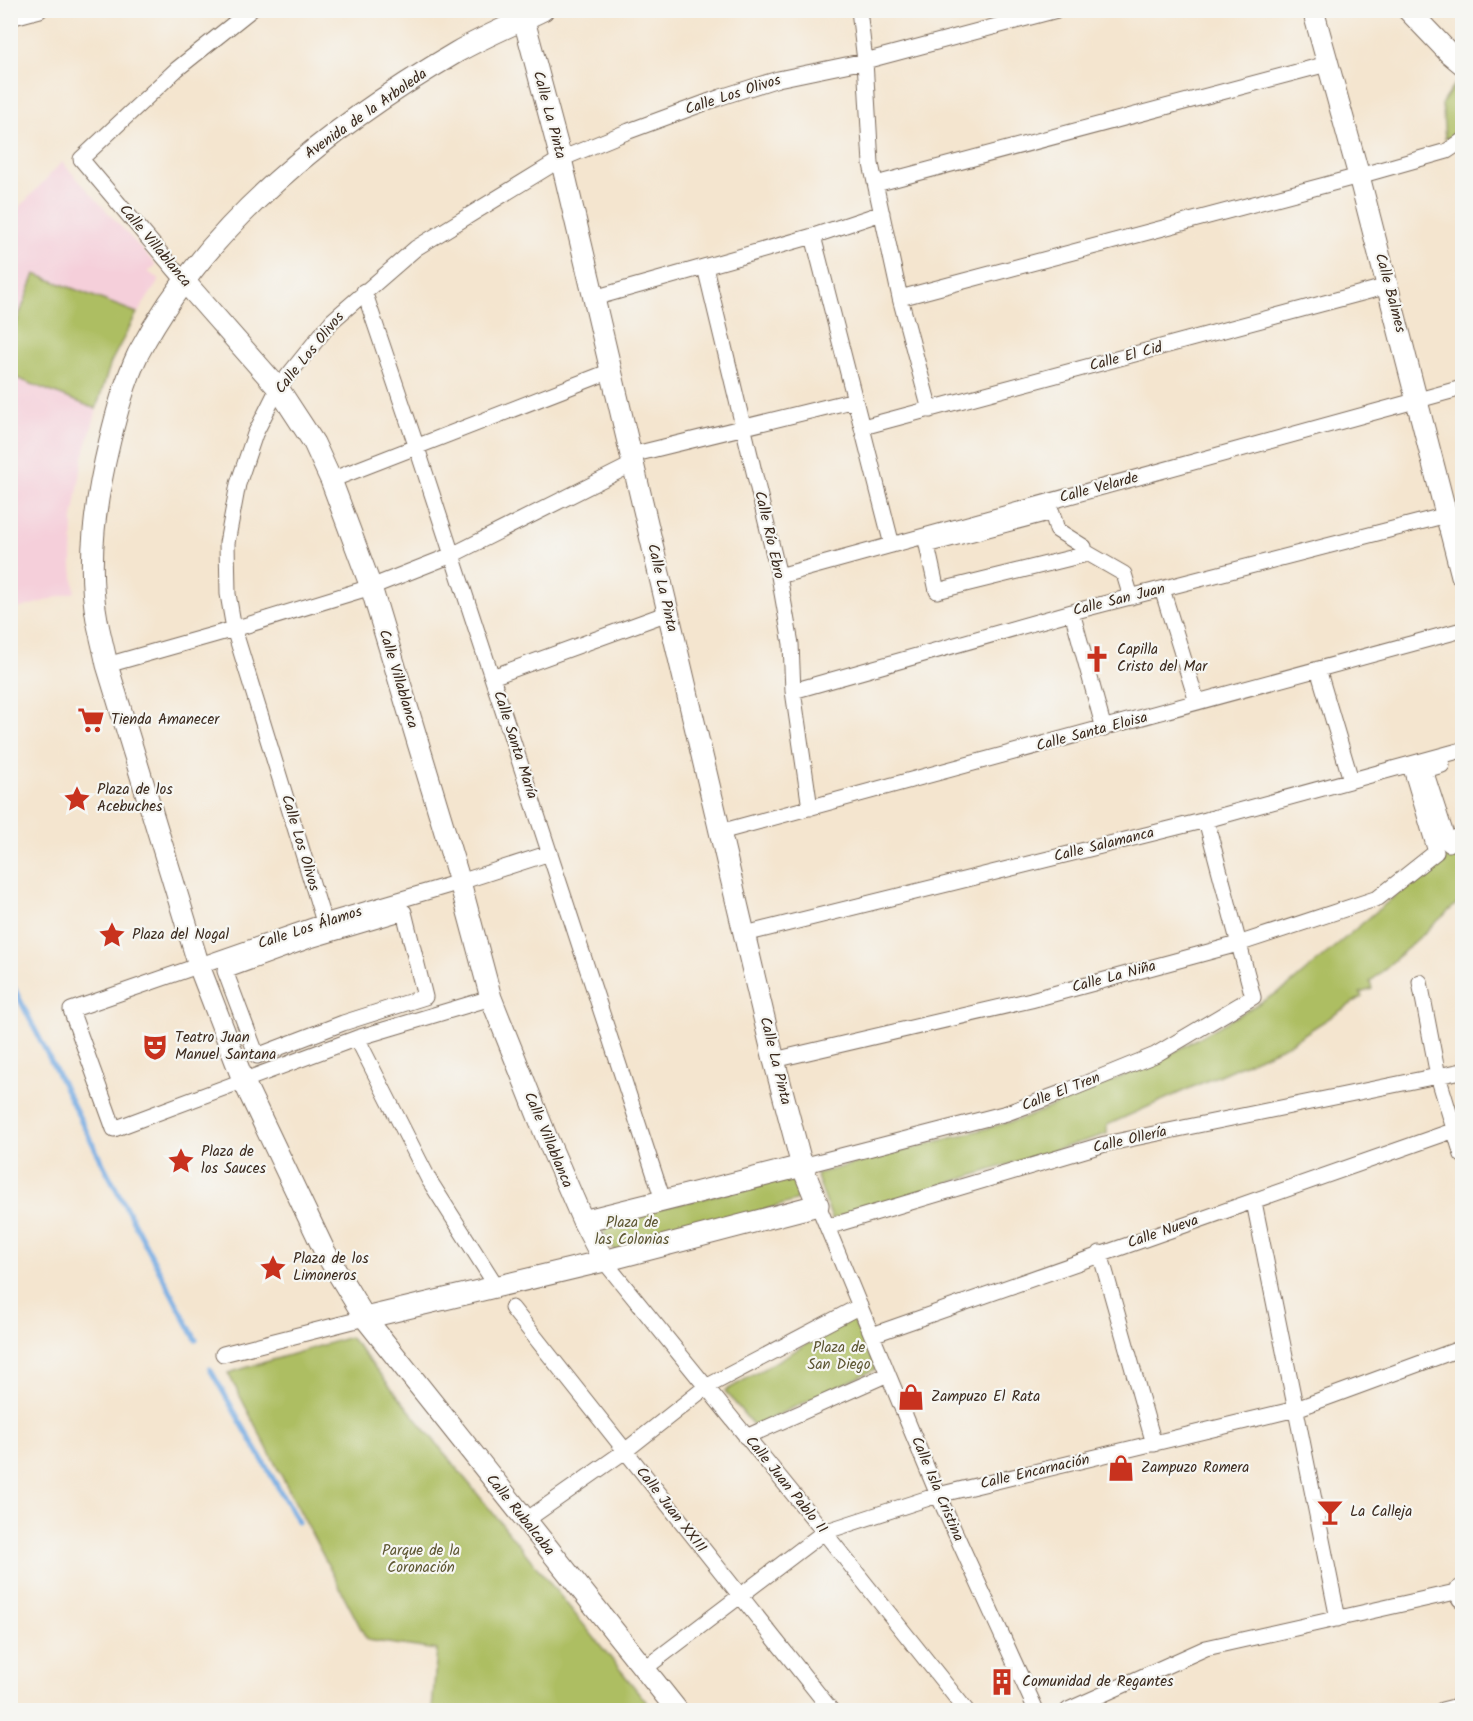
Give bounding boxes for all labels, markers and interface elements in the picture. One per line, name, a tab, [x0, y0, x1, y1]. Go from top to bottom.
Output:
street label: Avenida de la Arboleda	[300, 63, 432, 165]
street label: Calle La Pinta	[526, 68, 572, 162]
street label: Calle Los Olivos	[682, 68, 785, 122]
street label: Calle Villablanca	[113, 199, 197, 293]
street label: Calle Balmes	[1368, 251, 1412, 336]
street label: Calle Los Olivos	[269, 306, 351, 399]
street label: Calle El Cid	[1087, 336, 1166, 378]
street label: Calle Velarde	[1057, 466, 1141, 510]
street label: Calle Río Ebro	[747, 489, 791, 582]
street label: Calle La Pinta	[640, 541, 684, 635]
street label: Calle San Juan	[1070, 577, 1168, 623]
street label: Calle Villablanca	[372, 627, 424, 731]
place label: Capilla Cristo del Mar	[1117, 638, 1208, 679]
church icon: Capilla Cristo del Mar	[1082, 644, 1112, 674]
street label: Calle Santa María	[486, 688, 544, 802]
supermarket icon: Tienda Amanecer	[76, 705, 106, 735]
street label: Calle Santa Eloisa	[1034, 706, 1150, 758]
place label: Tienda Amanecer	[111, 708, 220, 732]
place label: Plaza de los Acebuches	[97, 778, 173, 819]
place icon: Plaza de los Acebuches	[62, 784, 92, 814]
street label: Calle Los Olivos	[274, 792, 326, 895]
street label: Calle Salamanca	[1051, 821, 1157, 869]
street label: Calle Los Álamos	[255, 900, 366, 956]
place icon: Plaza del Nogal	[97, 920, 127, 950]
place label: Plaza del Nogal	[132, 923, 230, 947]
street label: Calle La Niña	[1069, 954, 1159, 1000]
street label: Calle La Pinta	[752, 1014, 798, 1108]
place label: Teatro Juan Manuel Santana	[175, 1026, 276, 1067]
theatre icon: Teatro Juan Manuel Santana	[140, 1032, 170, 1062]
street label: Calle El Tren	[1018, 1066, 1104, 1118]
street label: Calle Villablanca	[517, 1088, 579, 1192]
street label: Calle Ollería	[1091, 1120, 1169, 1160]
place label: Plaza de los Sauces	[201, 1140, 267, 1181]
place icon: Plaza de los Sauces	[166, 1146, 196, 1176]
street label: Calle Nueva	[1124, 1209, 1202, 1255]
park label: Plaza de las Colonias	[595, 1211, 670, 1252]
place label: Plaza de los Limoneros	[293, 1247, 369, 1288]
place icon: Plaza de los Limoneros	[258, 1253, 288, 1283]
park label: Plaza de San Diego	[808, 1336, 871, 1377]
shop icon: Zampuzo El Rata	[896, 1382, 926, 1412]
place label: Zampuzo El Rata	[931, 1385, 1040, 1409]
street label: Calle Juan Pablo II	[739, 1431, 833, 1540]
street label: Calle Isla Cristina	[904, 1433, 970, 1545]
street label: Calle Encarnación	[978, 1448, 1092, 1496]
shop icon: Zampuzo Romera	[1106, 1453, 1136, 1483]
place label: Zampuzo Romera	[1141, 1456, 1249, 1480]
street label: Calle Juan XXIII	[630, 1462, 713, 1559]
street label: Calle Rubalcaba	[479, 1469, 561, 1561]
bar icon: La Calleja	[1315, 1497, 1345, 1527]
place label: La Calleja	[1350, 1500, 1412, 1524]
park label: Parque de la Coronación	[382, 1539, 460, 1580]
building icon: Comunidad de Regantes	[987, 1667, 1017, 1697]
place label: Comunidad de Regantes	[1022, 1670, 1174, 1694]

